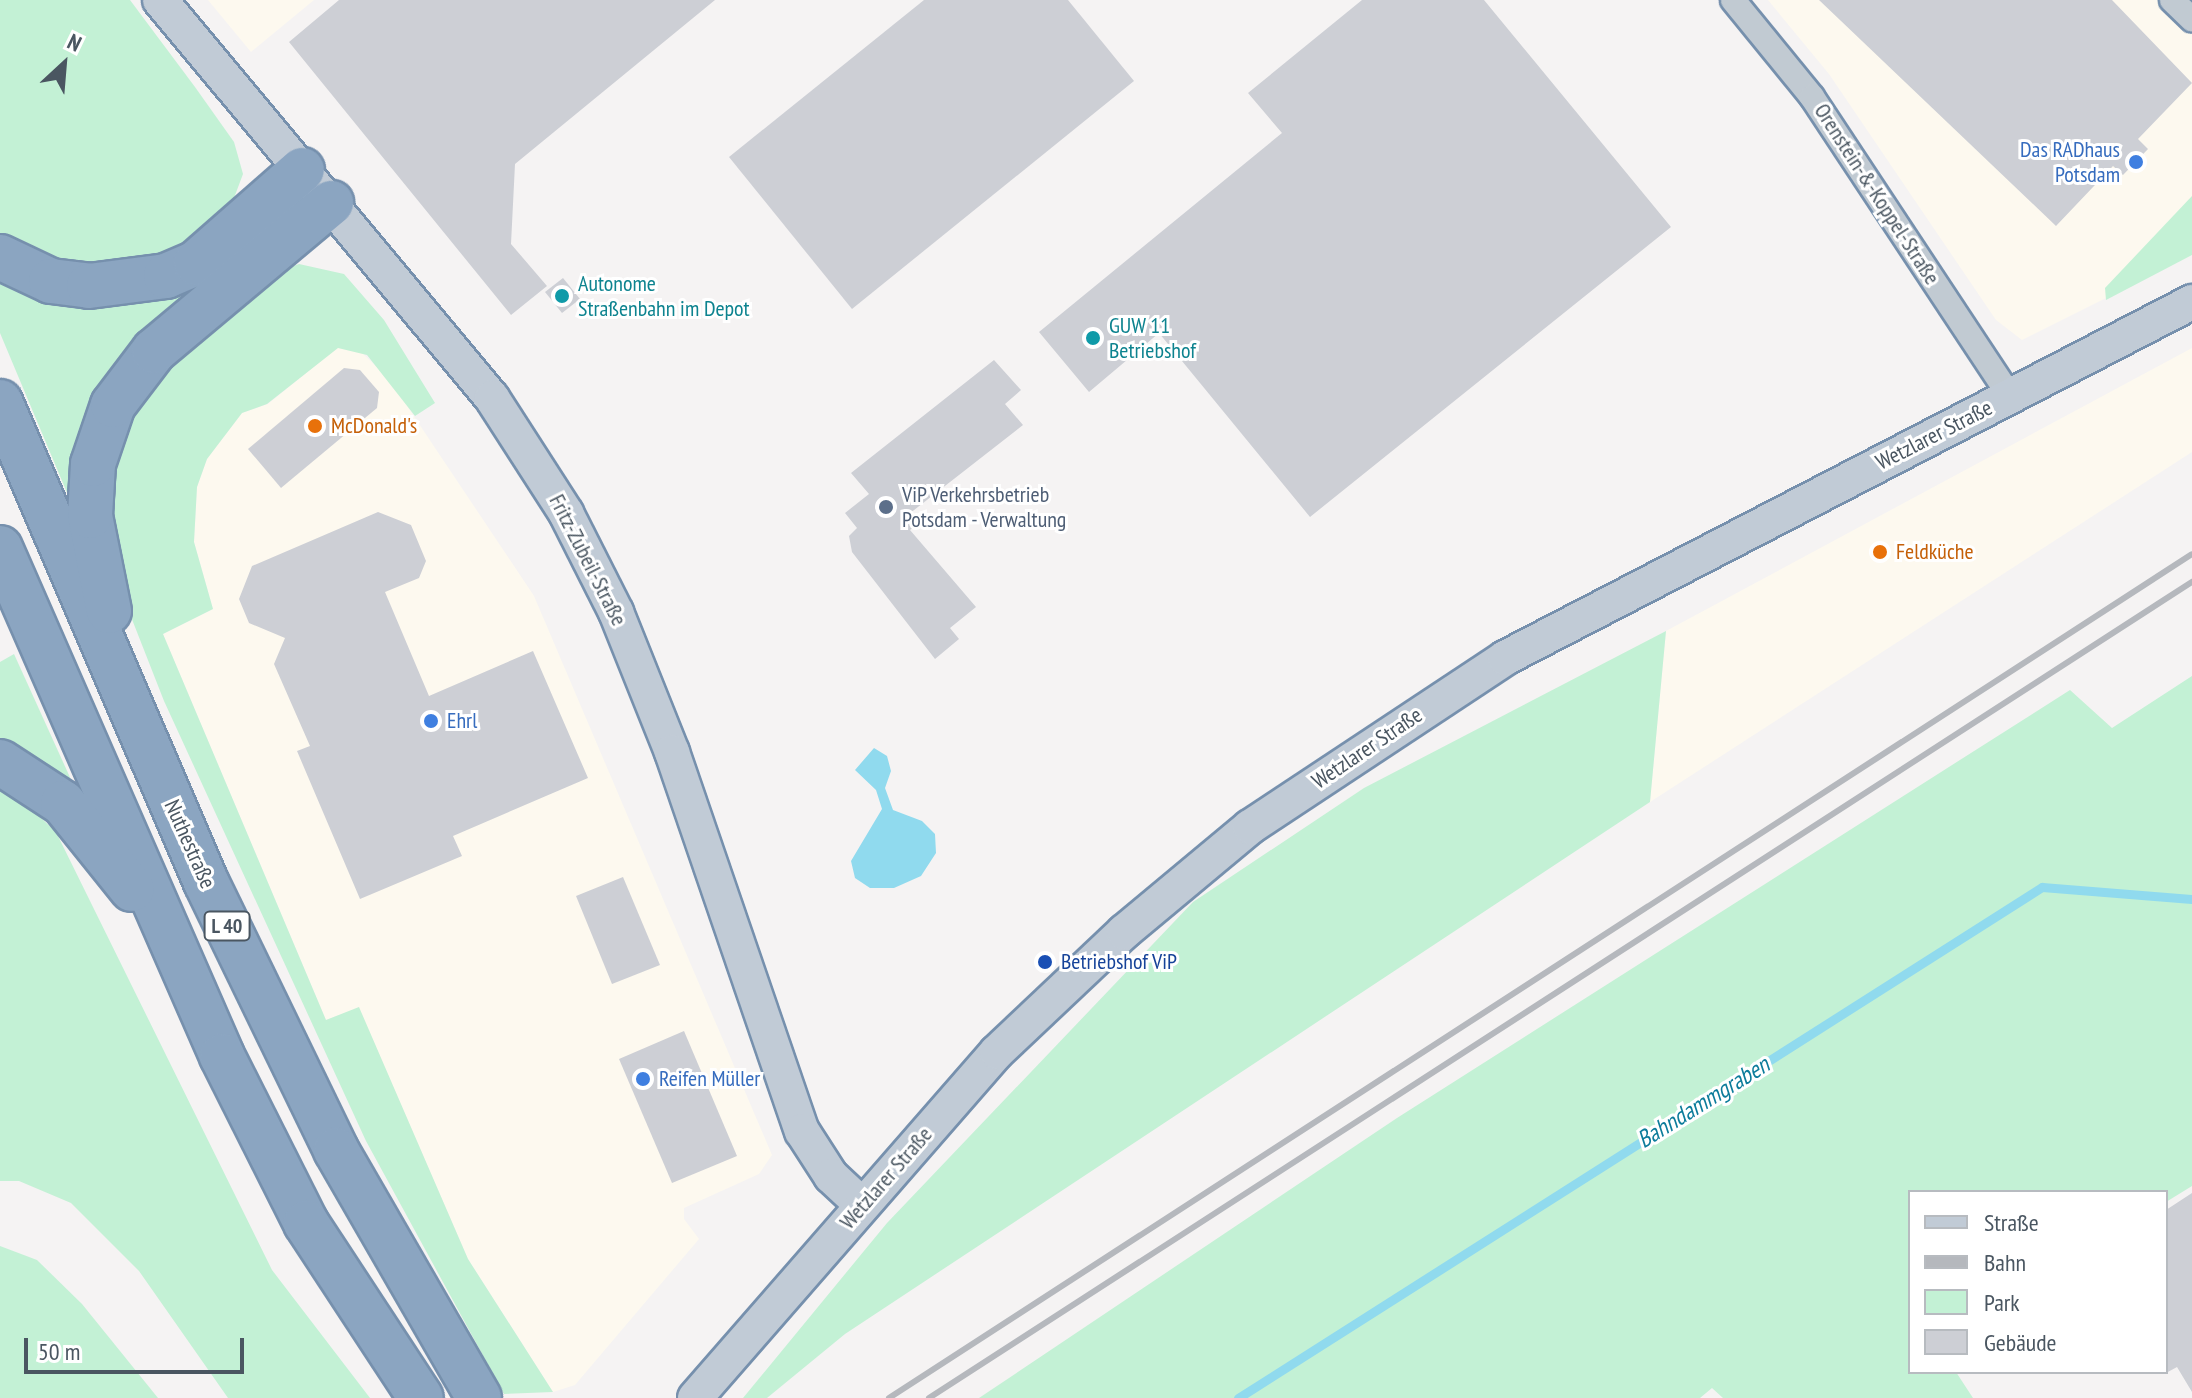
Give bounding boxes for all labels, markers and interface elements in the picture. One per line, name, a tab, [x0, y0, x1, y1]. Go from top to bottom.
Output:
north arrow	[24, 24, 104, 104]
text: N	[63, 27, 86, 58]
street label: Orenstein-&-Koppel-Straße	[1809, 99, 1945, 289]
place label: Das RADhaus Potsdam	[2020, 136, 2120, 188]
marker: Das RADhaus Potsdam	[2127, 153, 2145, 171]
place label: Autonome Straßenbahn im Depot	[578, 270, 750, 322]
marker: Autonome Straßenbahn im Depot	[553, 287, 571, 305]
place label: GUW 11 Betriebshof	[1109, 312, 1196, 364]
marker: GUW 11 Betriebshof	[1084, 329, 1102, 347]
street label: Wetzlarer Straße	[1871, 394, 1997, 476]
place label: McDonald's	[331, 413, 417, 439]
marker: McDonald's	[306, 417, 324, 435]
place label: ViP Verkehrsbetrieb Potsdam - Verwaltung	[902, 481, 1069, 532]
street label: Fritz-Zubeil-Straße	[544, 490, 632, 630]
marker: ViP Verkehrsbetrieb Potsdam - Verwaltung	[877, 498, 895, 516]
place label: Feldküche	[1896, 539, 1974, 565]
marker: Feldküche	[1871, 543, 1889, 561]
street label: Wetzlarer Straße	[1307, 702, 1427, 794]
place label: Ehrl	[447, 708, 477, 734]
marker: Ehrl	[422, 712, 440, 730]
street label: Nuthestraße	[159, 796, 221, 892]
road number: L 40	[203, 910, 251, 942]
place label: Betriebshof ViP	[1061, 949, 1178, 975]
marker: Betriebshof ViP	[1036, 953, 1054, 971]
water label: Bahndammgraben	[1631, 1050, 1775, 1154]
place label: Reifen Müller	[659, 1066, 760, 1092]
marker: Reifen Müller	[634, 1070, 652, 1088]
street label: Wetzlarer Straße	[834, 1121, 938, 1235]
legend	[1908, 1190, 2168, 1374]
text: Straße	[1984, 1207, 2039, 1238]
text: Bahn	[1984, 1247, 2026, 1278]
text: Park	[1984, 1287, 2020, 1318]
scale bar	[28, 1322, 248, 1372]
text: Gebäude	[1984, 1327, 2056, 1358]
text: 50 m	[38, 1336, 80, 1367]

